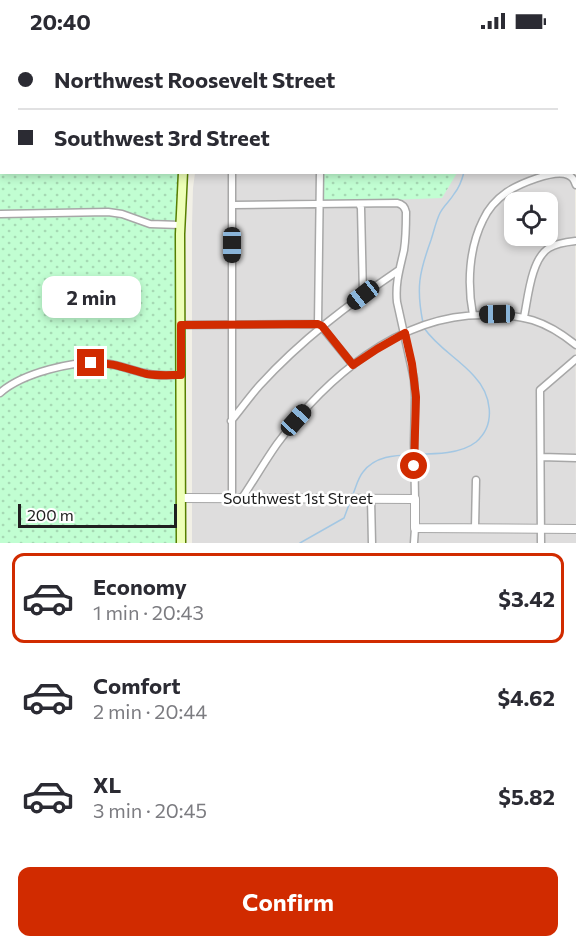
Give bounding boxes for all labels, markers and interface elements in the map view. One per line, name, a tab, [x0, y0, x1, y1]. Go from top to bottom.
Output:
text: 20:40	[30, 8, 91, 35]
text: Northwest Roosevelt Street	[54, 66, 335, 93]
text: Southwest 3rd Street	[54, 124, 270, 151]
map controls	[504, 192, 558, 246]
button: locate	[504, 192, 558, 246]
car	[223, 227, 241, 263]
callout: 2 min	[42, 276, 140, 318]
car	[343, 277, 383, 313]
text: 2 min	[67, 285, 116, 309]
car	[479, 305, 515, 323]
route end	[77, 349, 104, 376]
car	[277, 401, 315, 439]
route start	[400, 452, 427, 479]
street label: Southwest 1st Street	[223, 488, 374, 507]
scale bar	[18, 501, 177, 528]
text: 200 m	[27, 505, 74, 524]
icon: car	[21, 571, 75, 625]
text: Economy	[93, 573, 187, 600]
text: $3.42	[498, 585, 555, 612]
text: 1 min · 20:43	[93, 600, 204, 624]
icon: car	[21, 670, 75, 724]
text: Comfort	[93, 672, 181, 699]
text: $4.62	[497, 684, 555, 711]
text: 2 min · 20:44	[93, 699, 207, 723]
icon: car	[21, 769, 75, 823]
text: XL	[93, 771, 121, 798]
text: $5.82	[498, 783, 555, 810]
text: 3 min · 20:45	[93, 798, 207, 822]
button: Confirm	[18, 867, 558, 936]

